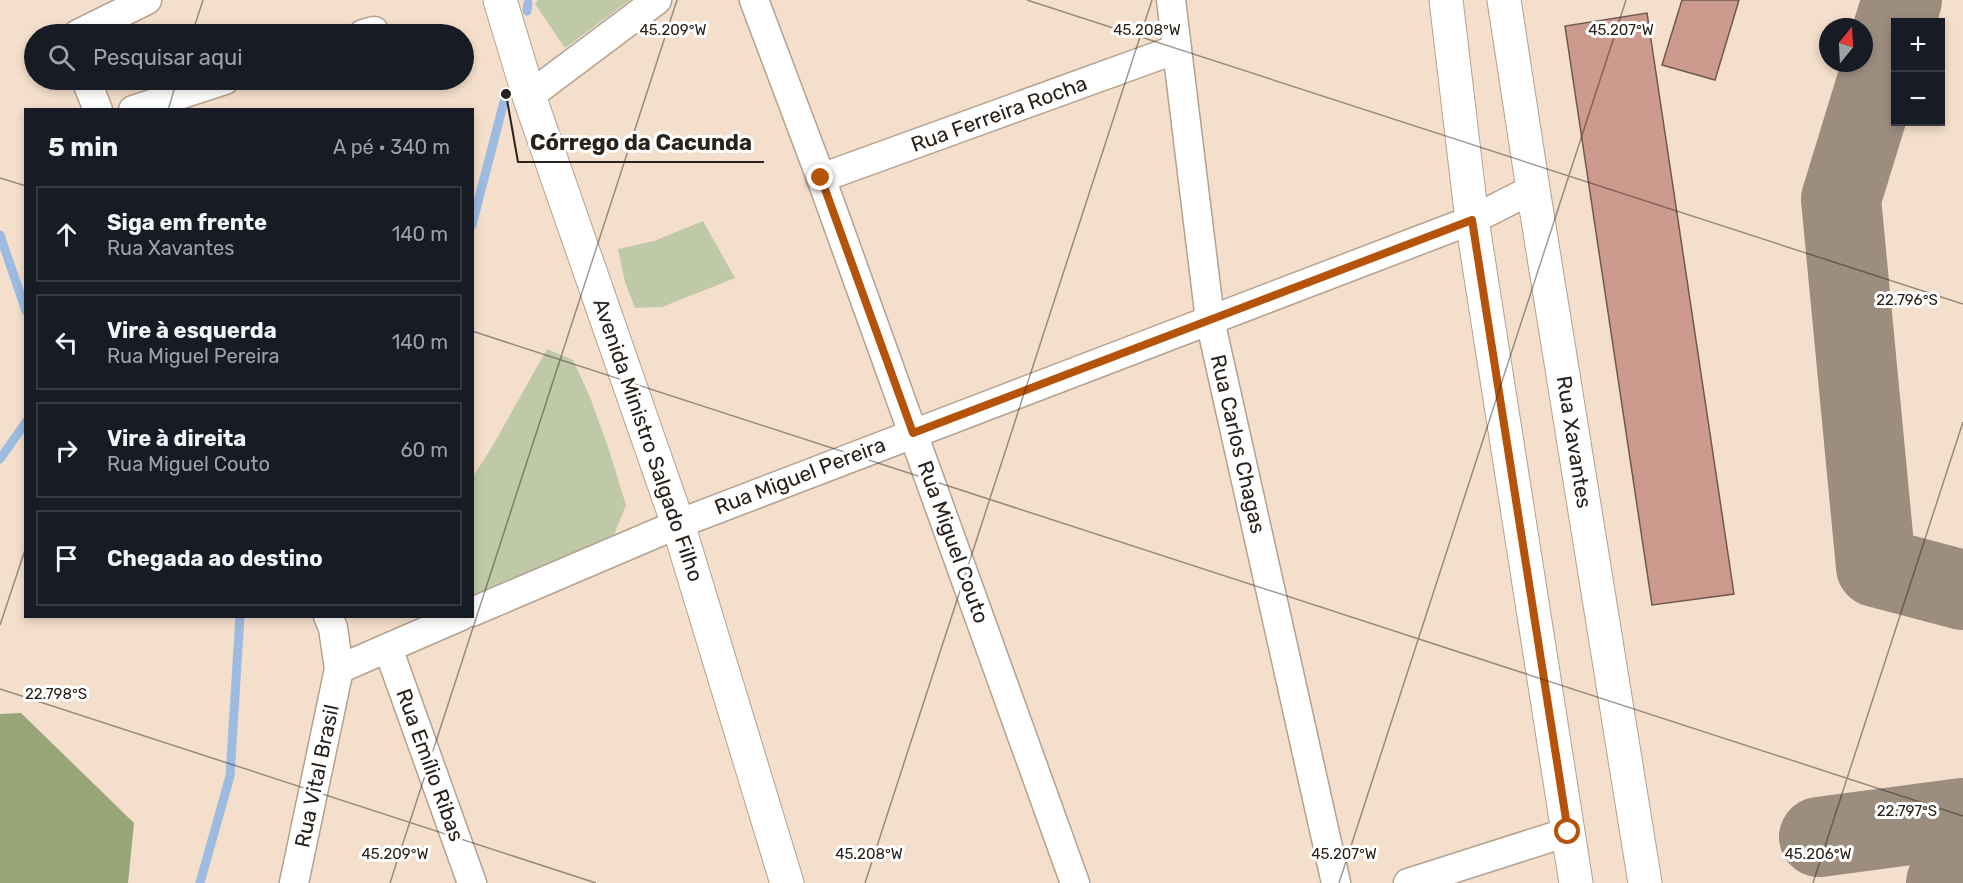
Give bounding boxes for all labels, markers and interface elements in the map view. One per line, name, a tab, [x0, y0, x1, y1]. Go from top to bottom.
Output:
north arrow	[1819, 18, 1873, 72]
map controls	[1891, 18, 1945, 126]
button: +	[1891, 18, 1945, 72]
text: 45.209°W	[640, 21, 706, 39]
text: 45.208°W	[1113, 21, 1181, 39]
text: 45.207°W	[1588, 21, 1654, 39]
search box	[24, 24, 474, 90]
icon: search	[45, 41, 78, 74]
text: Pesquisar aqui	[93, 44, 243, 71]
street label: Rua Ferreira Rocha	[907, 70, 1090, 157]
button: −	[1891, 72, 1945, 126]
callout: Córrego da Cacunda	[518, 122, 764, 162]
text: Córrego da Cacunda	[530, 129, 752, 156]
text: 5 min	[48, 132, 118, 163]
text: A pé · 340 m	[333, 135, 450, 159]
route end	[807, 164, 833, 190]
text: Siga em frente	[107, 209, 267, 236]
icon: ahead	[50, 218, 83, 251]
text: 140 m	[392, 222, 448, 246]
text: Rua Xavantes	[107, 236, 234, 260]
text: 22.796°S	[1876, 291, 1938, 309]
street label: Avenida Ministro Salgado Filho	[588, 295, 709, 585]
text: Vire à esquerda	[107, 317, 277, 344]
icon: left	[50, 326, 83, 359]
text: 140 m	[392, 330, 448, 354]
text: Rua Miguel Pereira	[107, 344, 280, 368]
street label: Rua Carlos Chagas	[1206, 352, 1271, 536]
street label: Rua Xavantes	[1552, 374, 1597, 510]
text: Vire à direita	[107, 425, 246, 452]
street label: Rua Miguel Pereira	[711, 431, 889, 520]
icon: right	[50, 434, 83, 467]
text: 60 m	[401, 438, 448, 462]
text: Rua Miguel Couto	[107, 452, 270, 476]
street label: Rua Miguel Couto	[912, 457, 994, 626]
icon: arrive	[50, 542, 83, 575]
text: Chegada ao destino	[107, 545, 323, 572]
text: 22.798°S	[25, 685, 87, 703]
street label: Rua Emílio Ribas	[391, 685, 470, 845]
street label: Rua Vital Brasil	[289, 702, 344, 850]
text: 22.797°S	[1877, 802, 1937, 820]
route start	[1554, 818, 1580, 844]
text: 45.209°W	[362, 845, 428, 863]
text: 45.208°W	[835, 845, 903, 863]
text: 45.207°W	[1311, 845, 1377, 863]
text: 45.206°W	[1784, 845, 1852, 863]

